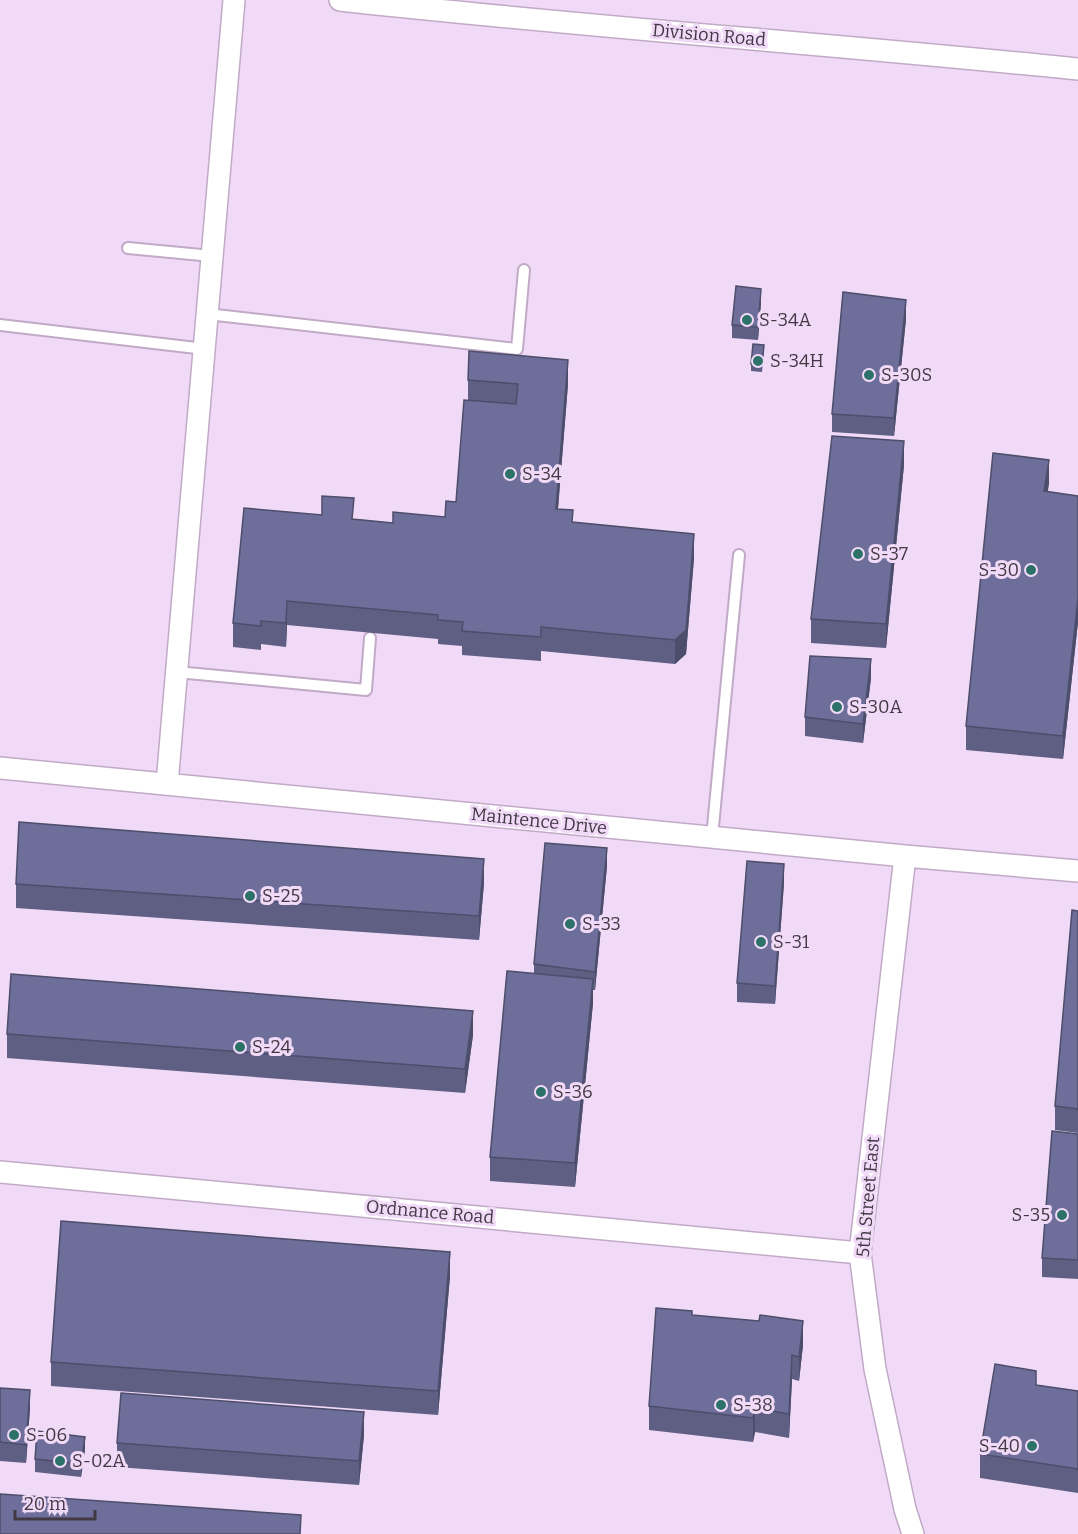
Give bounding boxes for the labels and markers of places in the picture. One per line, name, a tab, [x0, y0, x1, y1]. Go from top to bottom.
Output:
place label: S-34A	[759, 309, 811, 331]
marker: S-34A	[740, 313, 754, 327]
place label: S-34H	[770, 350, 824, 372]
marker: S-34H	[751, 354, 765, 368]
place label: S-30S	[881, 364, 932, 386]
marker: S-30S	[862, 368, 876, 382]
place label: S-34	[522, 463, 562, 485]
marker: S-34	[503, 467, 517, 481]
place label: S-37	[870, 543, 908, 565]
marker: S-37	[851, 547, 865, 561]
place label: S-30	[979, 559, 1019, 581]
marker: S-30	[1024, 563, 1038, 577]
place label: S-30A	[849, 696, 902, 718]
marker: S-30A	[830, 700, 844, 714]
place label: S-25	[262, 885, 300, 907]
marker: S-25	[243, 889, 257, 903]
place label: S-33	[582, 913, 621, 935]
marker: S-33	[563, 917, 577, 931]
place label: S-31	[773, 931, 810, 953]
marker: S-31	[754, 935, 768, 949]
place label: S-24	[252, 1036, 292, 1058]
marker: S-24	[233, 1040, 247, 1054]
place label: S-36	[553, 1081, 592, 1103]
marker: S-36	[534, 1085, 548, 1099]
place label: S-35	[1011, 1204, 1050, 1226]
marker: S-35	[1055, 1208, 1069, 1222]
place label: S-38	[733, 1394, 773, 1416]
marker: S-38	[714, 1398, 728, 1412]
place label: S-06	[26, 1424, 67, 1446]
marker: S-06	[7, 1428, 21, 1442]
place label: S-40	[979, 1435, 1020, 1457]
marker: S-40	[1025, 1439, 1039, 1453]
place label: S-02A	[72, 1450, 125, 1472]
marker: S-02A	[53, 1454, 67, 1468]

